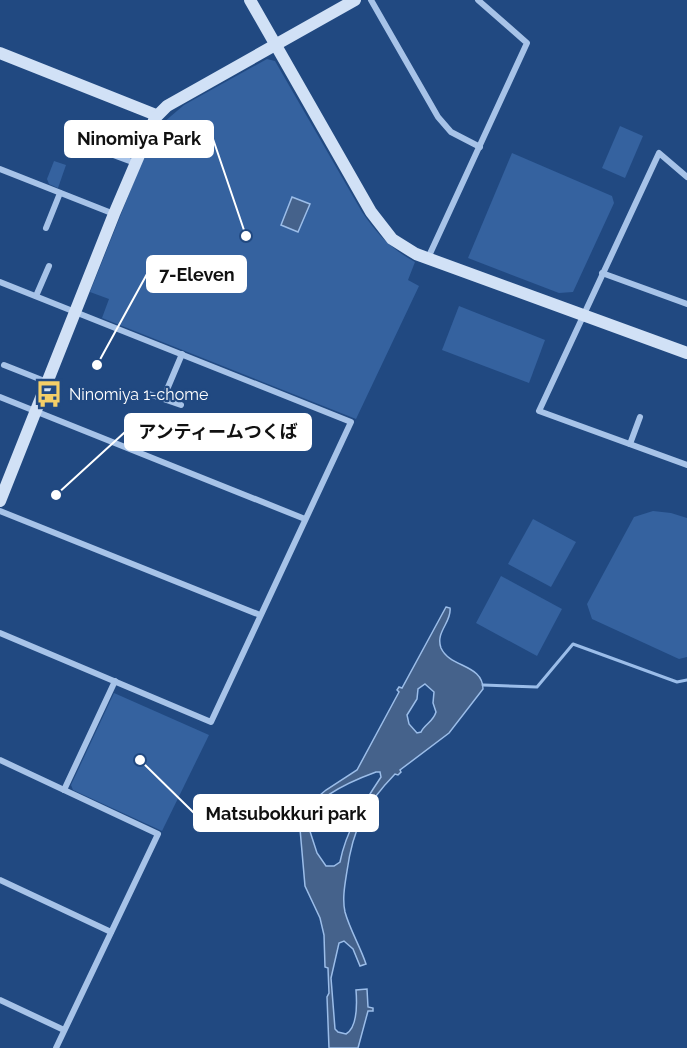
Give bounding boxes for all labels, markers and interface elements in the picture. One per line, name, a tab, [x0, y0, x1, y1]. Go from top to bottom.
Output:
callout: Ninomiya Park	[65, 121, 213, 157]
text: Ninomiya Park	[77, 128, 202, 149]
callout: 7-Eleven	[147, 256, 246, 292]
text: 7-Eleven	[159, 264, 235, 285]
bus stop icon: Ninomiya 1-chome	[34, 379, 64, 409]
place label: Ninomiya 1-chome	[69, 385, 208, 404]
callout: アンティームつくば	[125, 414, 311, 450]
text: アンティームつくば	[138, 421, 298, 442]
callout: Matsubokkuri park	[194, 795, 378, 831]
text: Matsubokkuri park	[206, 803, 367, 824]

